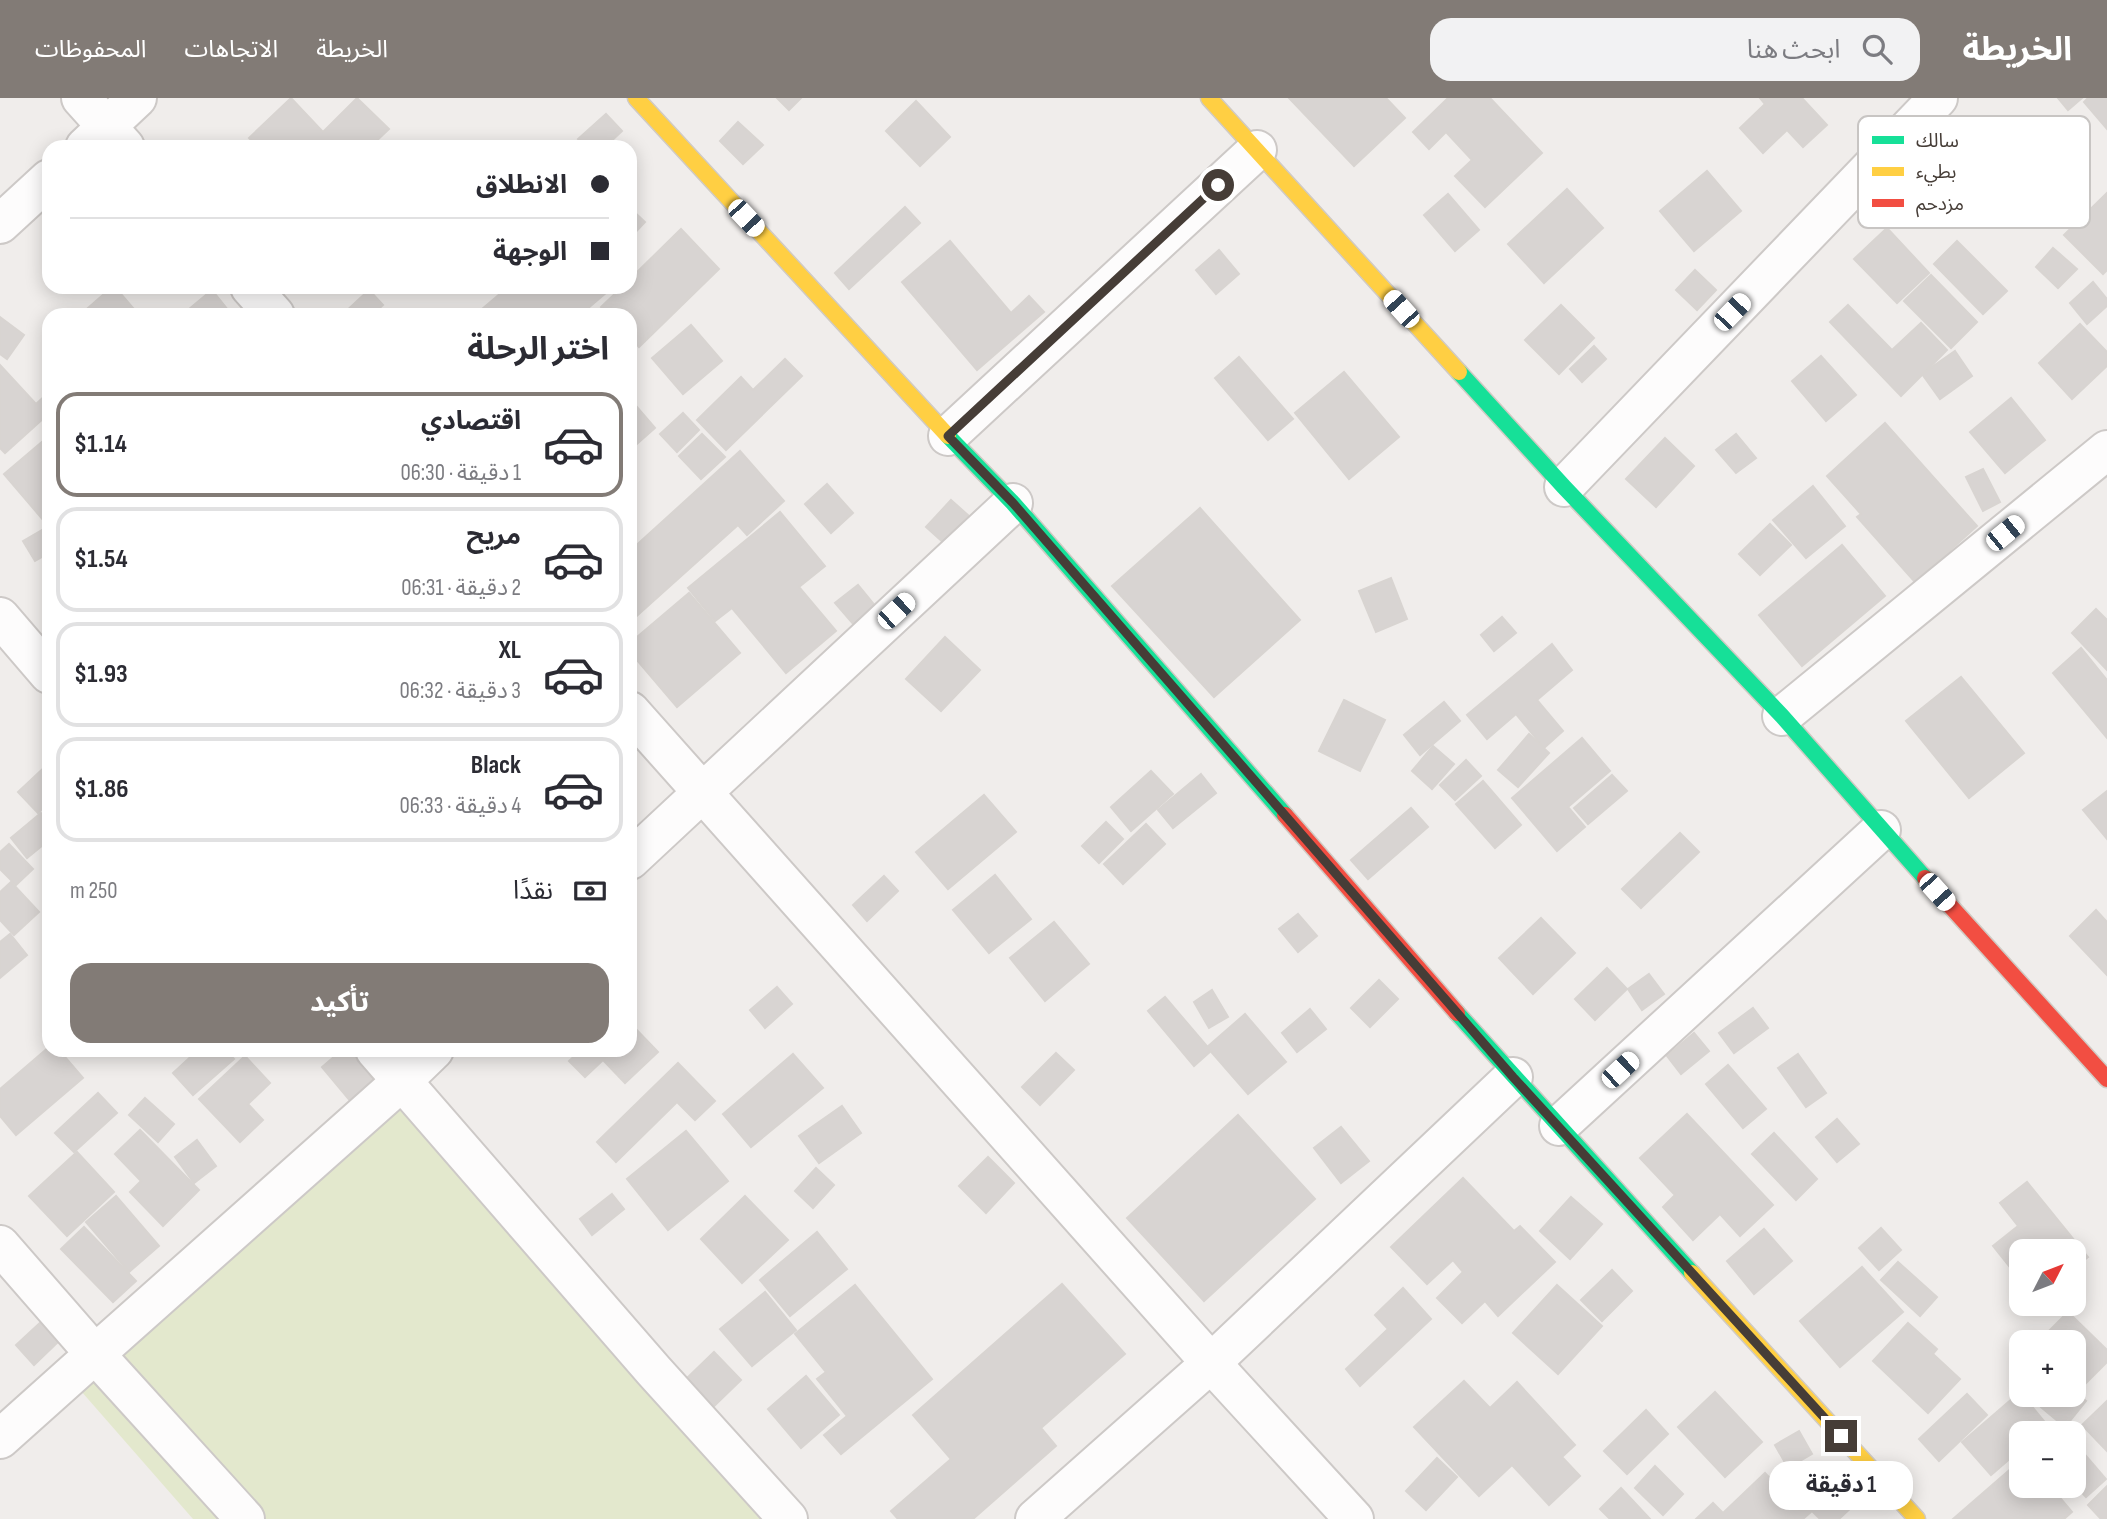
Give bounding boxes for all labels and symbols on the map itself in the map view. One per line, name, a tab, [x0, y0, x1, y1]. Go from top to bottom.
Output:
legend	[1858, 116, 2090, 228]
text: سالك	[1916, 130, 1959, 153]
text: بطيء	[1916, 161, 1956, 186]
route start	[1202, 169, 1234, 201]
text: مزدحم	[1916, 193, 1964, 218]
car	[724, 195, 769, 241]
car	[1380, 286, 1423, 332]
car	[1710, 290, 1755, 334]
car	[1983, 512, 2028, 554]
car	[874, 589, 919, 633]
car	[1916, 869, 1959, 915]
car	[1598, 1048, 1643, 1092]
north arrow	[2009, 1239, 2086, 1316]
route end	[1825, 1420, 1857, 1452]
callout: 1 دقيقة	[1769, 1460, 1913, 1510]

